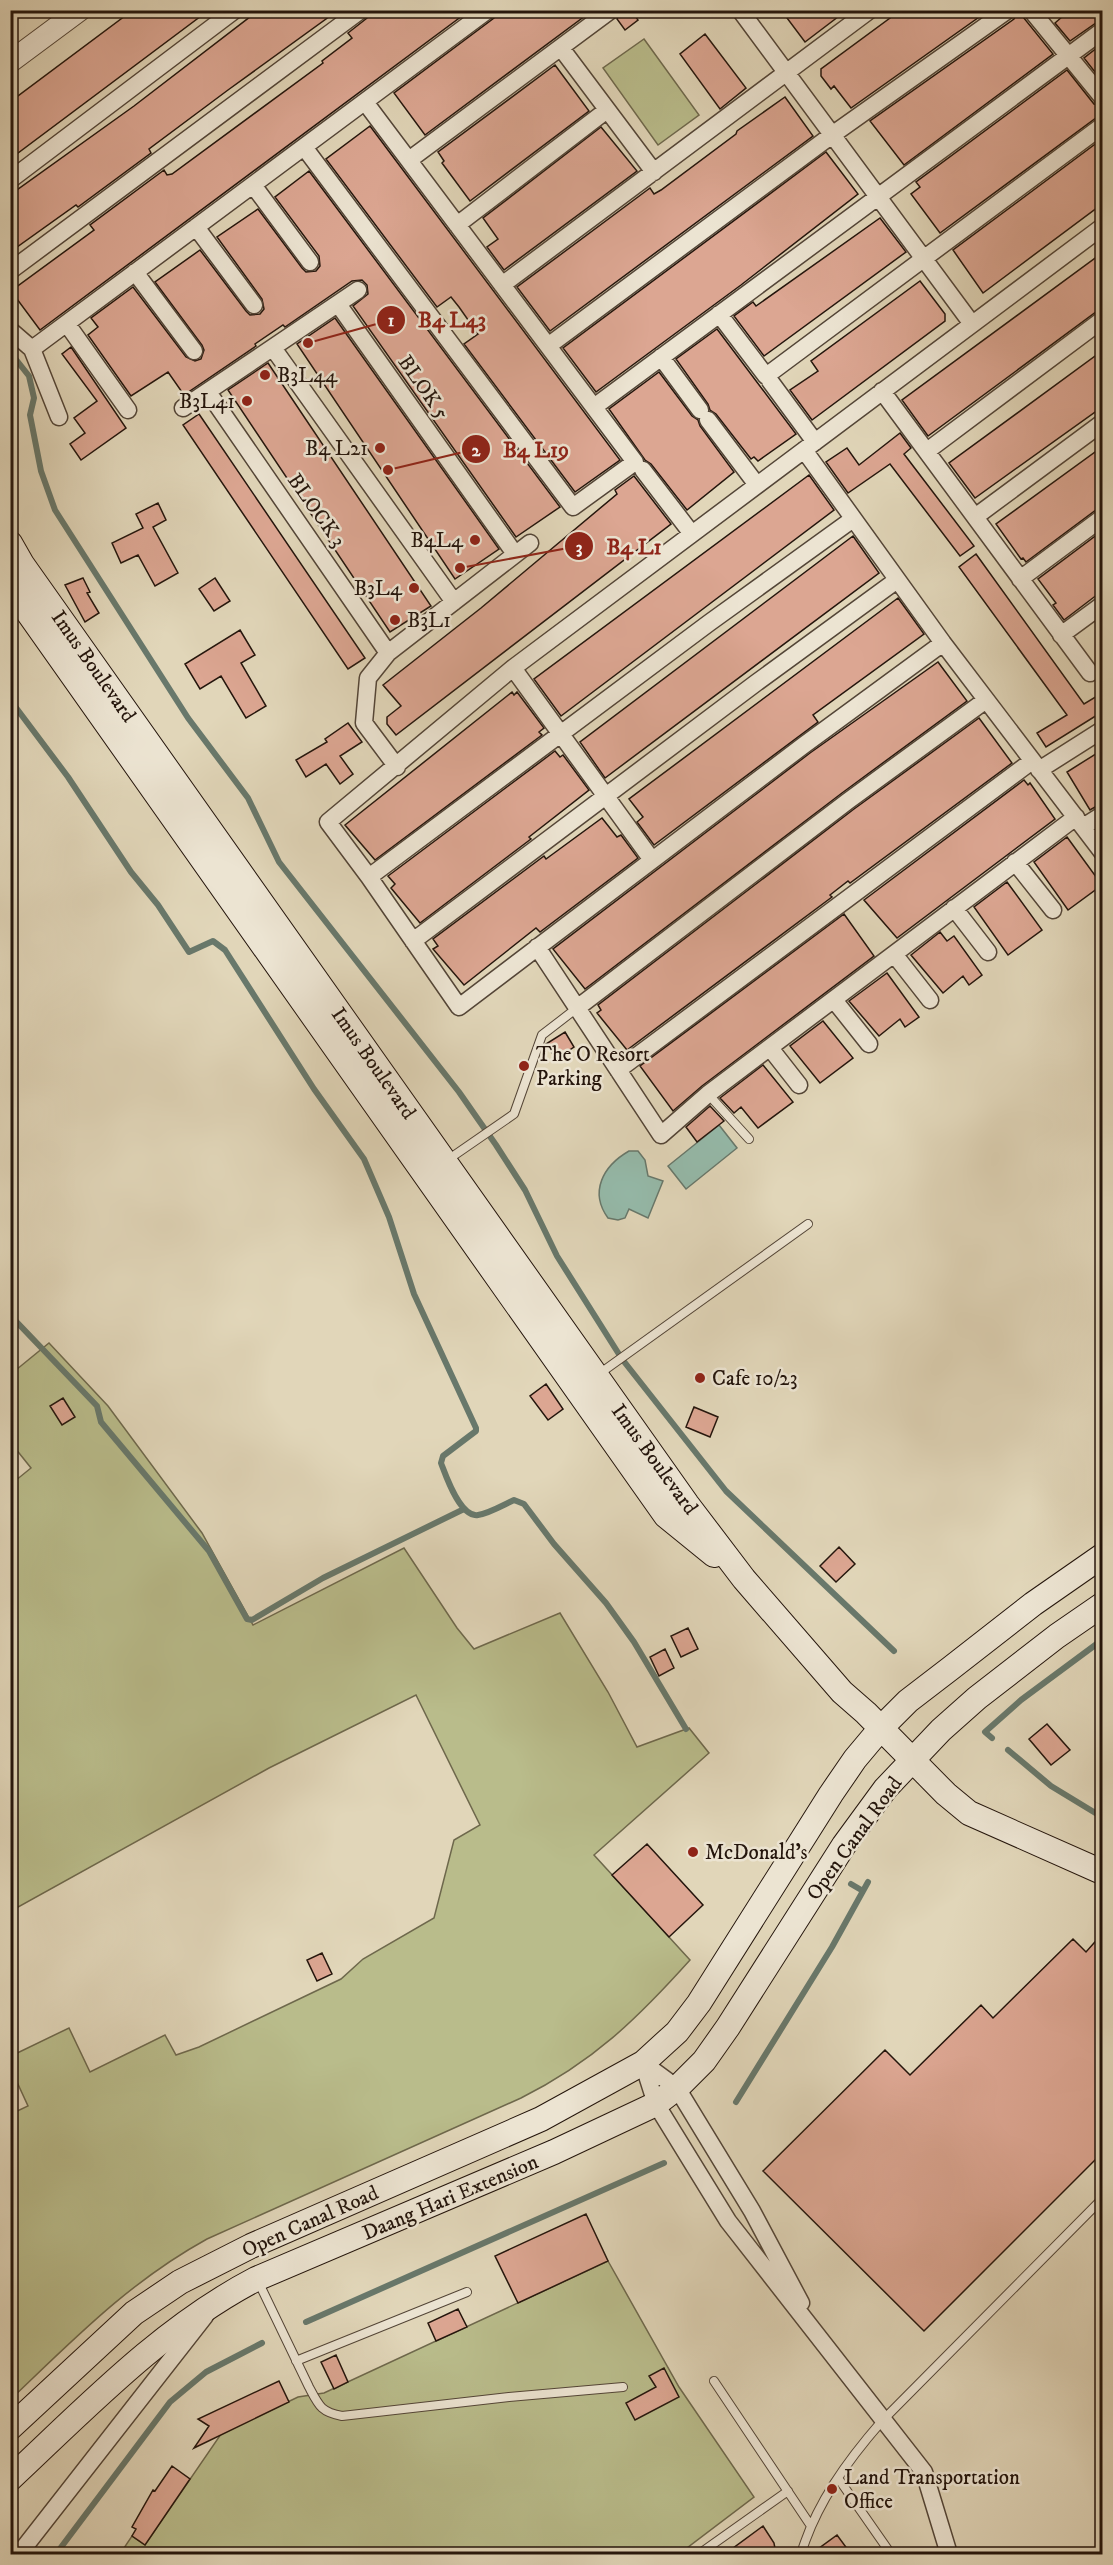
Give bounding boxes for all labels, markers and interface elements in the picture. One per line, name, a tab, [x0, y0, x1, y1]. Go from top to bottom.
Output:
callout: B4 L43	[376, 300, 498, 340]
text: B4 L43	[418, 307, 486, 334]
text: 1	[388, 310, 395, 332]
street label: BLOK 5	[392, 350, 455, 425]
place label: B3L44	[277, 363, 338, 389]
marker: B3L44	[258, 368, 272, 382]
place label: B3L41	[179, 389, 235, 415]
marker: B3L41	[240, 394, 254, 408]
callout: B4 L19	[461, 429, 581, 469]
place label: B4 L21	[305, 436, 368, 462]
text: B4 L19	[503, 437, 569, 464]
text: 2	[472, 440, 482, 462]
marker: B4 L21	[373, 441, 387, 455]
street label: BLOCK 3	[281, 469, 351, 553]
callout: B4 L1	[564, 526, 674, 566]
place label: B4L4	[410, 528, 464, 554]
marker: B4L4	[468, 533, 482, 547]
text: B4 L1	[606, 534, 662, 561]
text: 3	[576, 537, 583, 559]
place label: B3L4	[354, 576, 403, 602]
marker: B3L4	[407, 581, 421, 595]
street label: Imus Boulevard	[45, 605, 142, 728]
place label: B3L1	[407, 608, 451, 634]
marker: B3L1	[388, 613, 402, 627]
street label: Imus Boulevard	[325, 1002, 422, 1125]
place label: The O Resort Parking	[536, 1042, 650, 1092]
marker: The O Resort Parking	[517, 1059, 531, 1073]
place label: Cafe 10/23	[712, 1366, 798, 1392]
marker: Cafe 10/23	[693, 1371, 707, 1385]
street label: Imus Boulevard	[605, 1399, 704, 1521]
street label: Open Canal Road	[801, 1771, 909, 1906]
place label: McDonald's	[705, 1840, 808, 1866]
marker: McDonald's	[686, 1845, 700, 1859]
street label: Daang Hari Extension	[358, 2149, 542, 2247]
street label: Open Canal Road	[238, 2180, 383, 2264]
place label: Land Transportation Office	[844, 2465, 1020, 2515]
marker: Land Transportation Office	[825, 2482, 839, 2496]

